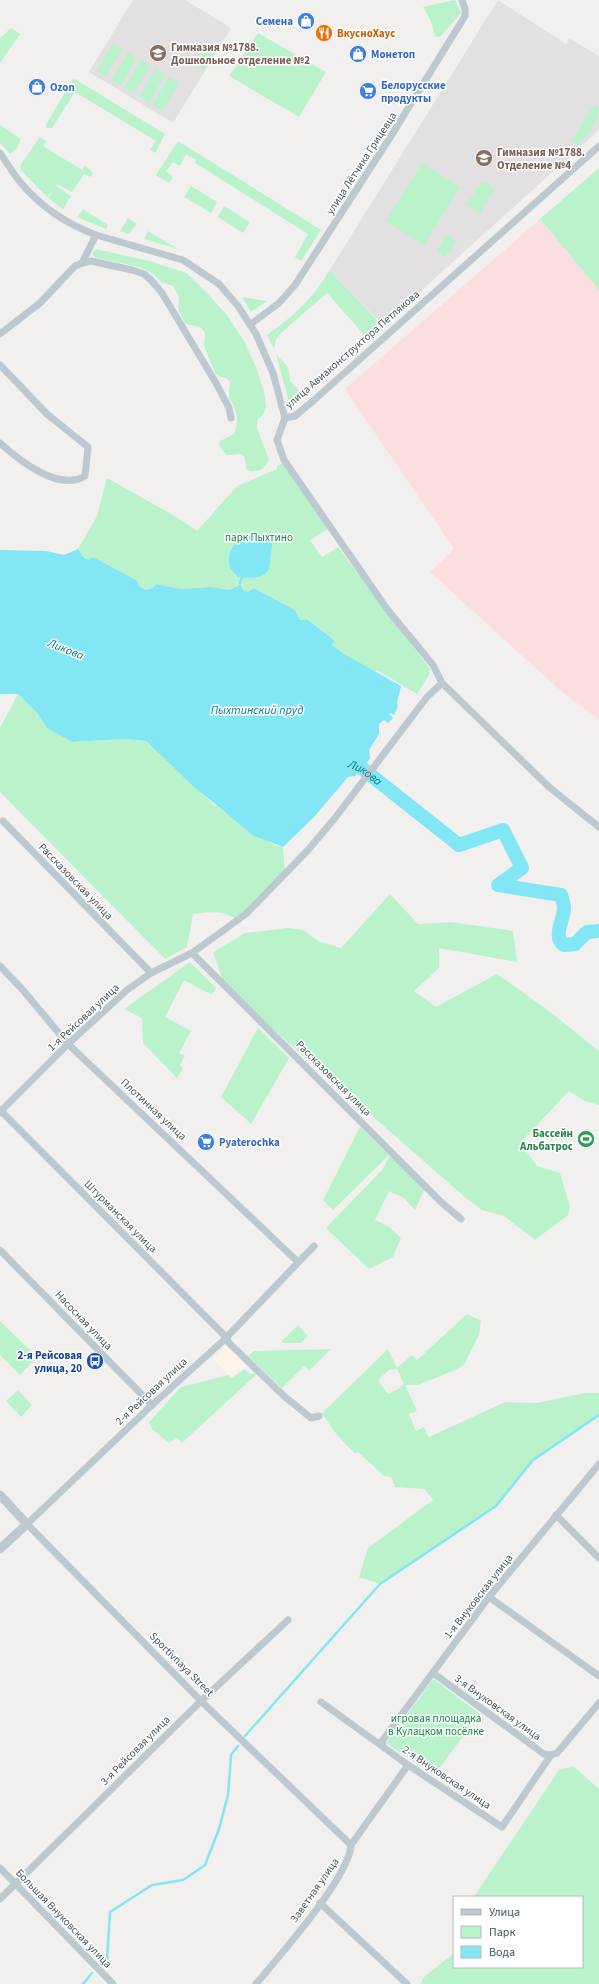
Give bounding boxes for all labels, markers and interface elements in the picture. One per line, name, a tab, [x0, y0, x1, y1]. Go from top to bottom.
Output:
shop icon: Семена	[296, 11, 316, 31]
place label: Семена	[256, 14, 293, 29]
restaurant icon: ВкусноХаус	[314, 23, 334, 43]
place label: ВкусноХаус	[337, 26, 395, 41]
place label: Гимназия №1788. Дошкольное отделение №2	[171, 40, 310, 68]
school or university icon: Гимназия №1788. Дошкольное отделение №2	[148, 43, 168, 63]
shop icon: Монетоп	[348, 44, 368, 64]
place label: Монетоп	[371, 47, 415, 62]
shop icon: Ozon	[27, 77, 47, 97]
place label: Белорусские продукты	[381, 78, 446, 106]
place label: Ozon	[50, 80, 75, 95]
supermarket icon: Белорусские продукты	[358, 81, 378, 101]
street label: улица Лётчика Грицевца	[323, 109, 400, 217]
place label: Гимназия №1788. Отделение №4	[497, 145, 585, 173]
school or university icon: Гимназия №1788. Отделение №4	[474, 148, 494, 168]
street label: улица Авиаконструктора Петлякова	[282, 287, 423, 412]
park label: парк Пыхтино	[225, 530, 293, 545]
water label: Ликова	[44, 634, 87, 665]
water label: Пыхтинский пруд	[211, 702, 303, 719]
water label: Ликова	[345, 755, 386, 790]
street label: Рассказовская улица	[35, 840, 116, 923]
street label: 1-я Рейсовая улица	[44, 980, 122, 1055]
street label: Рассказовская улица	[293, 1037, 375, 1119]
street label: Плотинная улица	[118, 1075, 190, 1144]
place label: Бассейн Альбатрос	[519, 1126, 573, 1154]
sports icon: Бассейн Альбатрос	[576, 1129, 596, 1149]
supermarket icon: Pyaterochka	[196, 1132, 216, 1152]
place label: Pyaterochka	[219, 1135, 280, 1150]
street label: Штурманская улица	[81, 1177, 160, 1256]
street label: Насосная улица	[52, 1287, 116, 1353]
place label: 2-я Рейсовая улица, 20	[17, 1348, 82, 1376]
bus stop icon: 2-я Рейсовая улица, 20	[85, 1351, 105, 1371]
street label: 2-я Рейсовая улица	[112, 1354, 190, 1429]
street label: 1-я Внуковская улица	[441, 1551, 516, 1642]
street label: Sportivnaya Street	[146, 1629, 217, 1700]
street label: 3-я Внуковская улица	[451, 1671, 544, 1744]
park label: игровая площадка в Кулацком посёлке	[388, 1711, 484, 1739]
street label: 3-я Рейсовая улица	[97, 1712, 173, 1788]
street label: 2-я Внуковская улица	[399, 1742, 494, 1813]
street label: Заветная улица	[286, 1855, 342, 1926]
street label: Большая Внуковская улица	[12, 1866, 115, 1971]
legend	[453, 1896, 583, 1968]
text: Улица	[489, 1904, 520, 1921]
text: Парк	[489, 1924, 515, 1941]
text: Вода	[489, 1944, 515, 1961]

